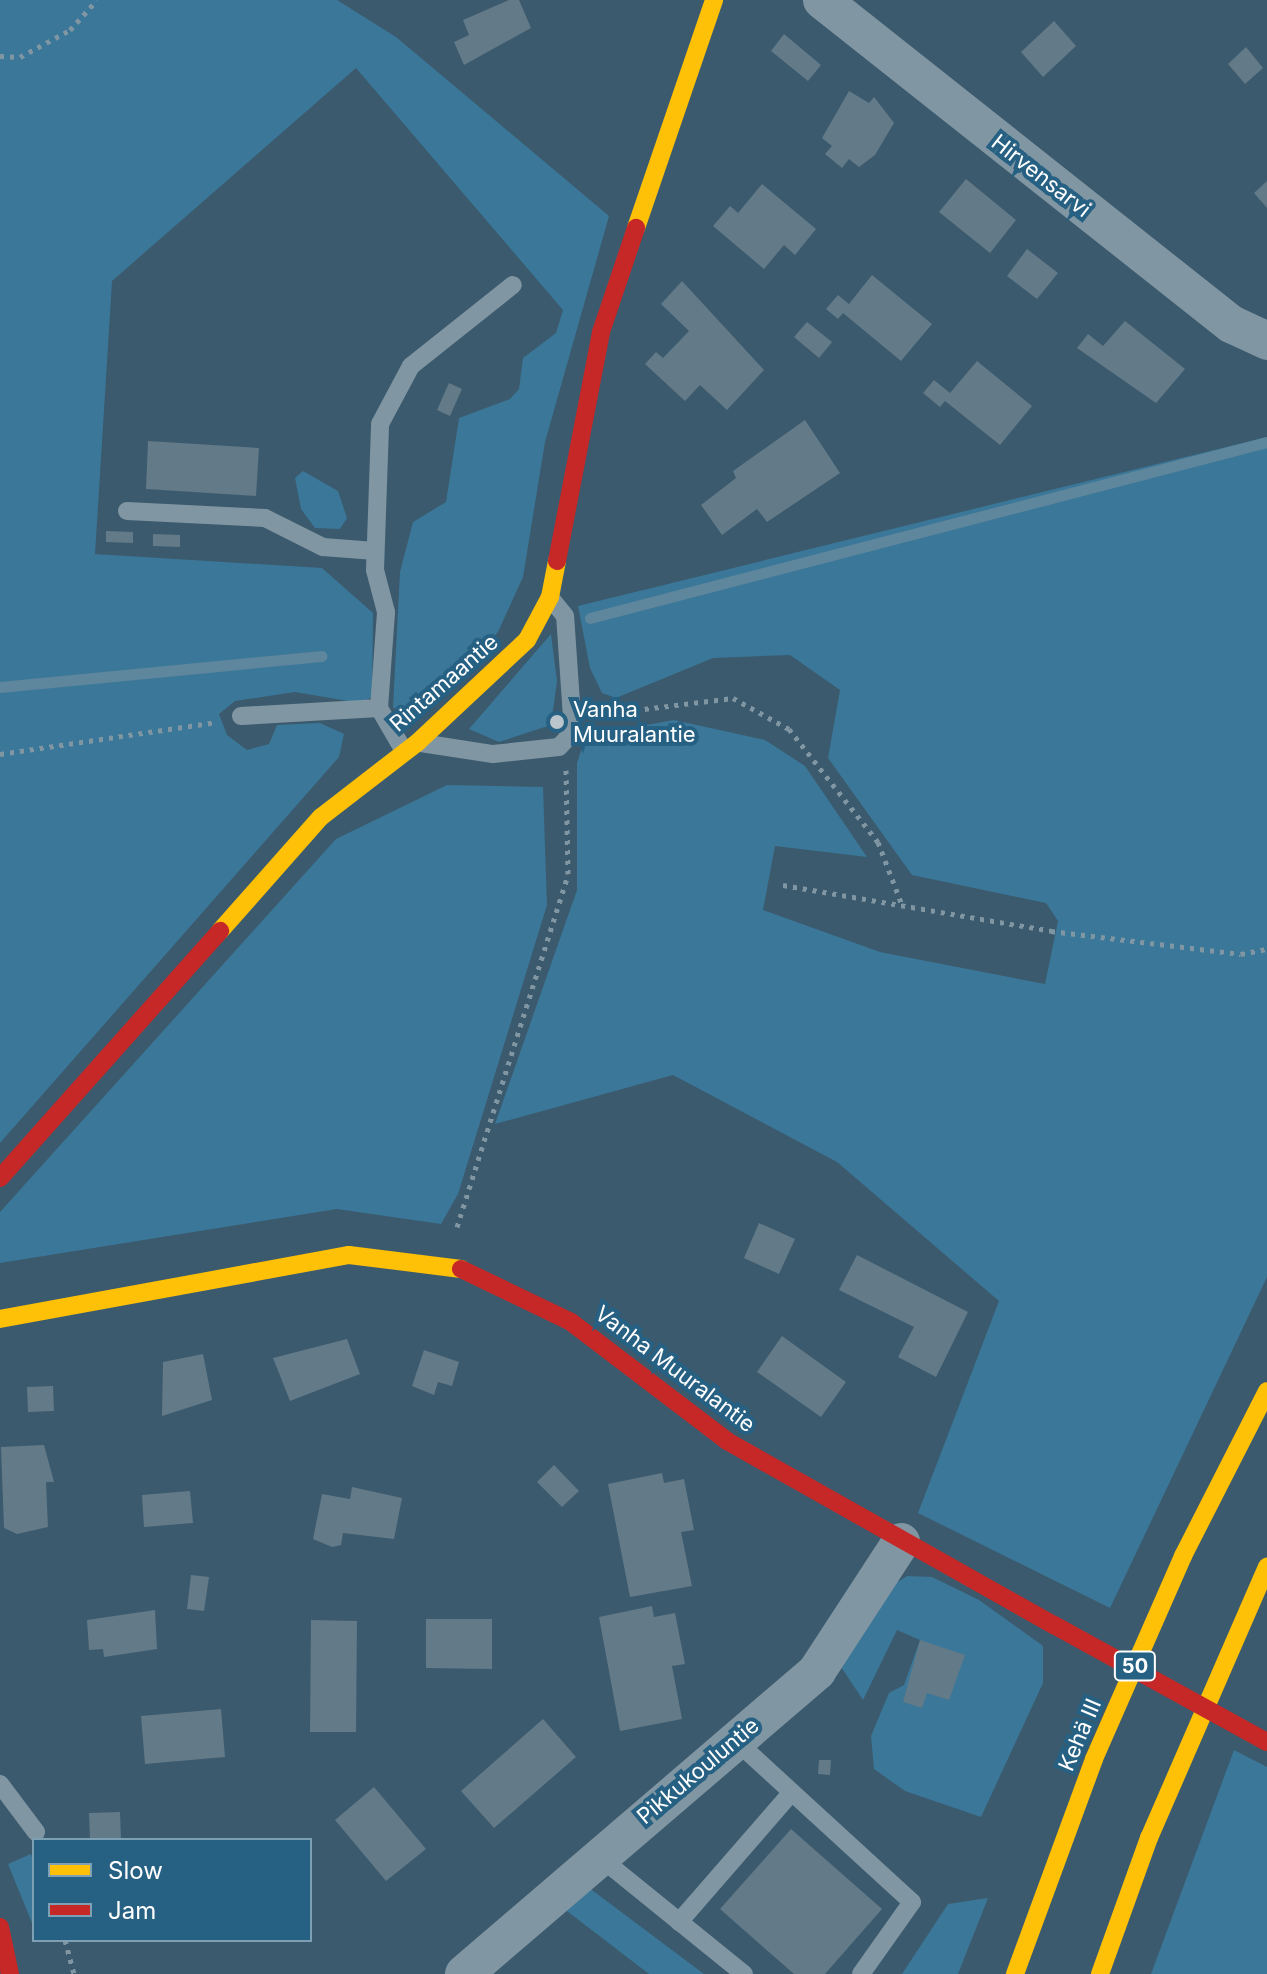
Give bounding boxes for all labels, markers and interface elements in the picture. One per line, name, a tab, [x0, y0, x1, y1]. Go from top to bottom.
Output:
street label: Hirvensarvi	[986, 129, 1096, 223]
street label: Rintamaantie	[385, 629, 503, 737]
place label: Vanha Muuralantie	[573, 696, 696, 748]
marker: Vanha Muuralantie	[548, 713, 566, 731]
street label: Vanha Muuralantie	[590, 1300, 760, 1438]
road number: 50	[1113, 1650, 1157, 1682]
street label: Kehä III	[1053, 1695, 1107, 1775]
street label: Pikkukouluntie	[632, 1712, 764, 1830]
legend	[32, 1838, 312, 1942]
text: Slow	[108, 1856, 163, 1885]
text: Jam	[108, 1896, 156, 1925]

